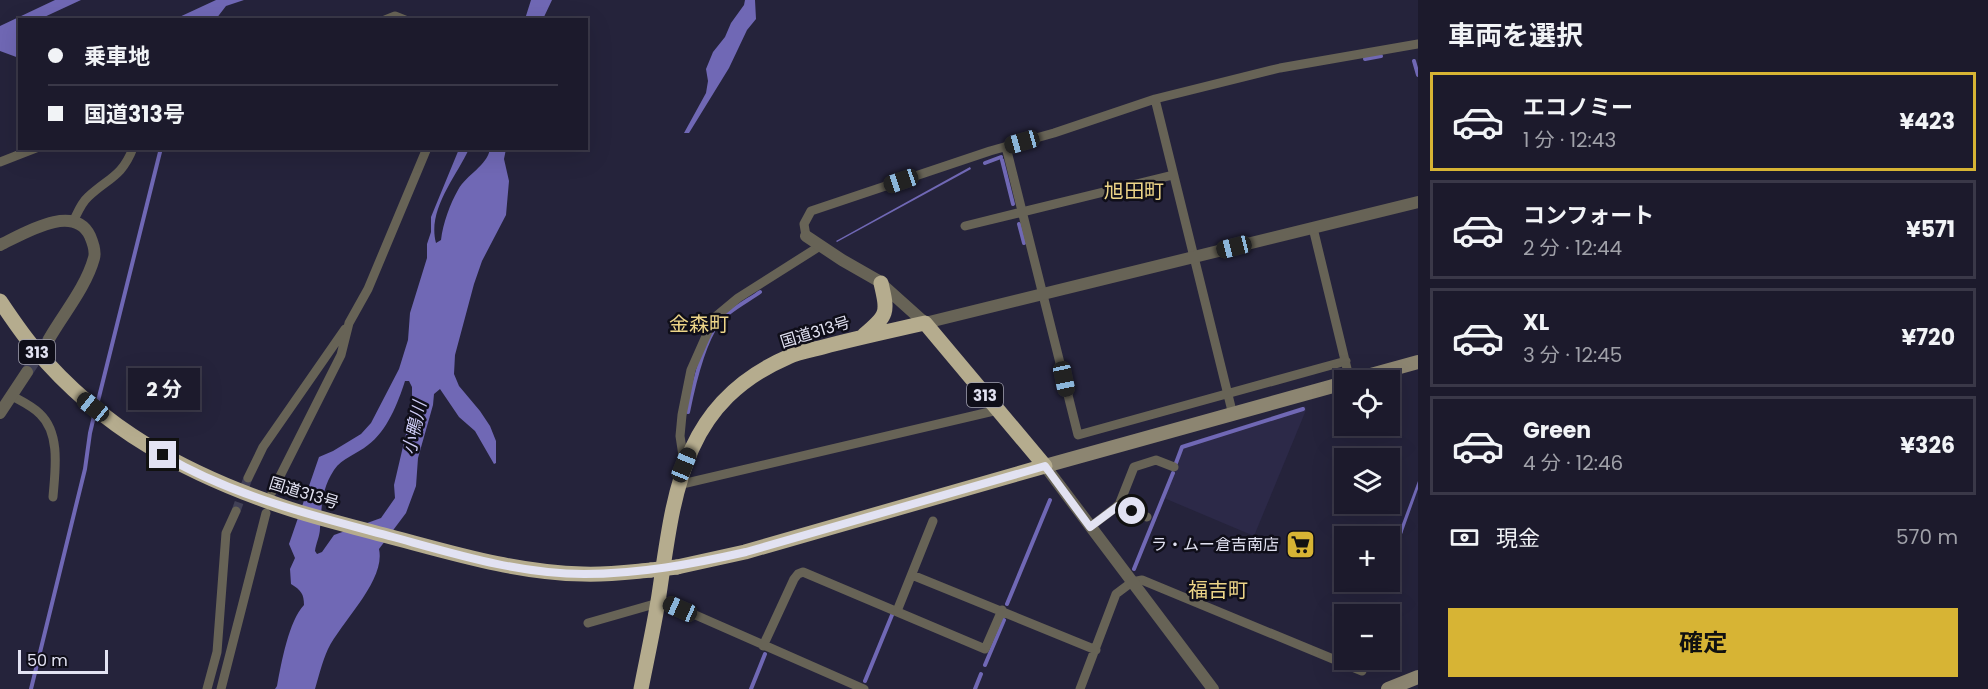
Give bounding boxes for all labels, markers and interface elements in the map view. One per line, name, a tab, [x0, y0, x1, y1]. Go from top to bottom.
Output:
text: 車両を選択	[1448, 17, 1583, 54]
text: 乗車地	[84, 41, 150, 72]
text: エコノミー	[1523, 92, 1633, 123]
icon: car	[1451, 95, 1505, 149]
text: 国道313号	[84, 99, 185, 130]
text: ¥423	[1899, 106, 1955, 137]
text: 1 分 · 12:43	[1523, 126, 1616, 154]
car	[1002, 128, 1042, 156]
car	[881, 167, 921, 195]
district label: 旭田町	[1104, 177, 1164, 205]
text: コンフォート	[1523, 200, 1654, 231]
icon: car	[1451, 203, 1505, 257]
text: ¥571	[1906, 214, 1955, 245]
car	[1214, 234, 1254, 260]
text: 2 分 · 12:44	[1523, 234, 1622, 262]
text: XL	[1523, 307, 1549, 338]
district label: 金森町	[669, 310, 729, 338]
street label: 国道313号	[777, 310, 853, 354]
icon: car	[1451, 311, 1505, 365]
text: ¥720	[1902, 322, 1955, 353]
road number: 313	[19, 340, 55, 364]
text: 3 分 · 12:45	[1523, 341, 1622, 369]
car	[1051, 360, 1077, 398]
callout: 2 分	[127, 368, 199, 410]
map controls	[1334, 370, 1400, 670]
button: locate	[1334, 370, 1400, 436]
text: 2 分	[146, 375, 182, 403]
road number: 313	[967, 383, 1003, 407]
car	[73, 389, 113, 425]
water label: 小鴨川	[396, 397, 432, 457]
text: Green	[1523, 415, 1591, 446]
icon: car	[1451, 419, 1505, 473]
text: ¥326	[1900, 430, 1955, 461]
route end	[149, 441, 176, 468]
car	[669, 445, 699, 485]
button: layers	[1334, 448, 1400, 514]
text: 4 分 · 12:46	[1523, 449, 1623, 477]
street label: 国道313号	[266, 471, 342, 515]
route start	[1118, 497, 1145, 524]
icon: cash	[1448, 521, 1481, 554]
text: 現金	[1496, 523, 1540, 554]
text: 570 m	[1896, 523, 1958, 551]
button: +	[1334, 526, 1400, 592]
supermarket icon: ラ・ムー倉吉南店	[1284, 528, 1316, 560]
place label: ラ・ムー倉吉南店	[1151, 533, 1279, 556]
district label: 福吉町	[1188, 576, 1248, 604]
car	[660, 593, 700, 625]
button: −	[1334, 604, 1400, 670]
button: 確定	[1448, 608, 1958, 677]
scale bar	[18, 647, 108, 674]
text: 50 m	[27, 649, 68, 672]

